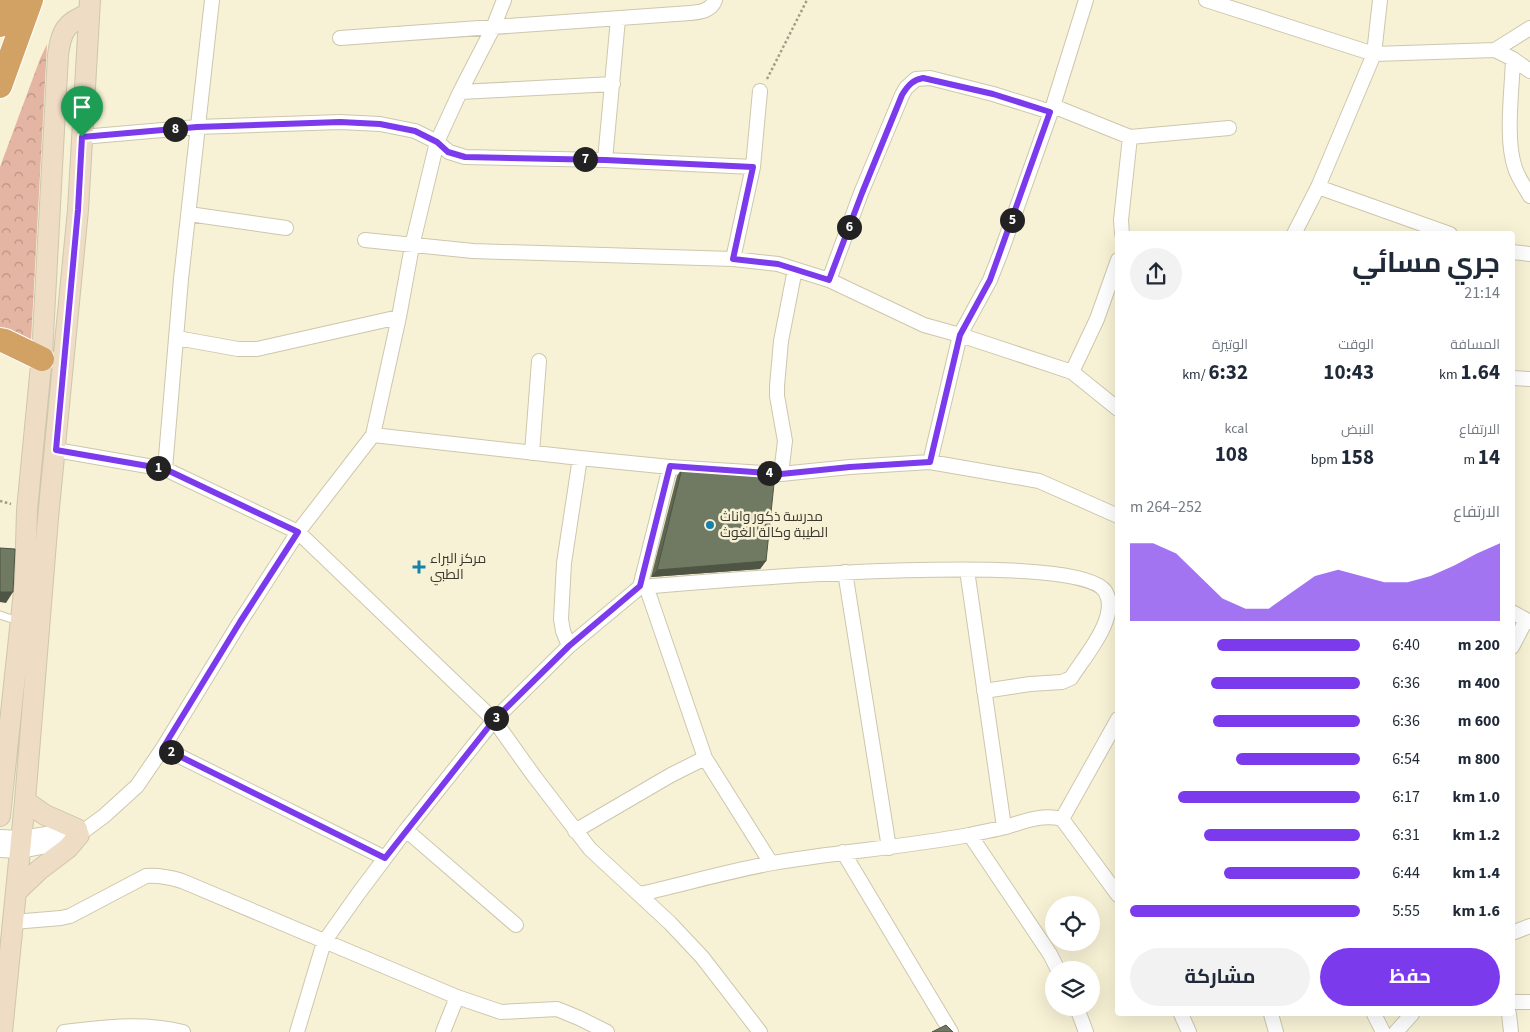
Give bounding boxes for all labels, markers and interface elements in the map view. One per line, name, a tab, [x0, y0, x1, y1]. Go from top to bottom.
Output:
pin	[61, 86, 103, 137]
icon: arrive	[68, 93, 96, 121]
pin: 8	[162, 116, 188, 142]
text: 8	[172, 119, 179, 139]
pin: 7	[572, 146, 598, 172]
text: 7	[582, 149, 589, 169]
pin: 5	[1000, 208, 1024, 232]
text: 5	[1009, 210, 1016, 230]
pin: 6	[836, 214, 862, 240]
text: 6	[846, 217, 853, 237]
text: جري مسائي	[1352, 243, 1500, 283]
button: share	[1130, 248, 1182, 300]
text: 21:14	[1464, 282, 1500, 304]
text: الوتيرة	[1212, 335, 1248, 355]
text: الوقت	[1338, 335, 1374, 355]
text: المسافة	[1450, 335, 1500, 355]
text: 6:32	[1208, 357, 1248, 387]
text: 10:43	[1323, 357, 1374, 387]
text: 1.64	[1460, 357, 1500, 387]
text: /km	[1182, 365, 1208, 385]
text: km	[1439, 365, 1460, 385]
text: kcal	[1224, 419, 1248, 439]
text: النبض	[1341, 420, 1374, 440]
text: الارتفاع	[1459, 420, 1500, 440]
text: 108	[1215, 439, 1248, 469]
text: 158	[1341, 442, 1374, 472]
text: 14	[1478, 442, 1500, 472]
text: bpm	[1311, 450, 1341, 470]
text: m	[1463, 450, 1478, 470]
pin: 1	[146, 456, 170, 480]
text: 1	[155, 458, 162, 478]
pin: 4	[756, 460, 782, 486]
text: 4	[766, 463, 773, 483]
text: 252–264 m	[1130, 496, 1202, 518]
text: الارتفاع	[1453, 501, 1500, 523]
place label: مدرسة ذكور واناث الطيبة وكالة الغوث	[720, 507, 828, 543]
marker: مدرسة ذكور واناث الطيبة وكالة الغوث	[704, 519, 716, 531]
place label: مركز البراء الطبي	[430, 549, 486, 586]
marker: مركز البراء الطبي	[412, 560, 426, 574]
text: 6:40	[1392, 634, 1420, 656]
text: 200 m	[1458, 634, 1500, 656]
text: 6:36	[1392, 672, 1420, 694]
text: 400 m	[1458, 672, 1500, 694]
pin: 3	[484, 706, 508, 730]
text: 3	[493, 708, 500, 728]
text: 6:36	[1392, 710, 1420, 732]
text: 600 m	[1458, 710, 1500, 732]
pin: 2	[158, 740, 184, 764]
text: 2	[168, 742, 175, 762]
text: 6:54	[1392, 748, 1420, 770]
text: 800 m	[1458, 748, 1500, 770]
text: 6:17	[1392, 786, 1420, 808]
text: 1.0 km	[1453, 786, 1500, 808]
text: 6:31	[1392, 824, 1420, 846]
text: 1.2 km	[1453, 824, 1500, 846]
text: 6:44	[1392, 862, 1420, 884]
text: 1.4 km	[1453, 862, 1500, 884]
map controls	[1045, 896, 1100, 1016]
button: locate	[1045, 896, 1100, 951]
text: 5:55	[1392, 900, 1420, 922]
text: 1.6 km	[1453, 900, 1500, 922]
button: مشاركة	[1130, 948, 1310, 1006]
button: حفظ	[1320, 948, 1500, 1006]
button: layers	[1045, 961, 1100, 1016]

